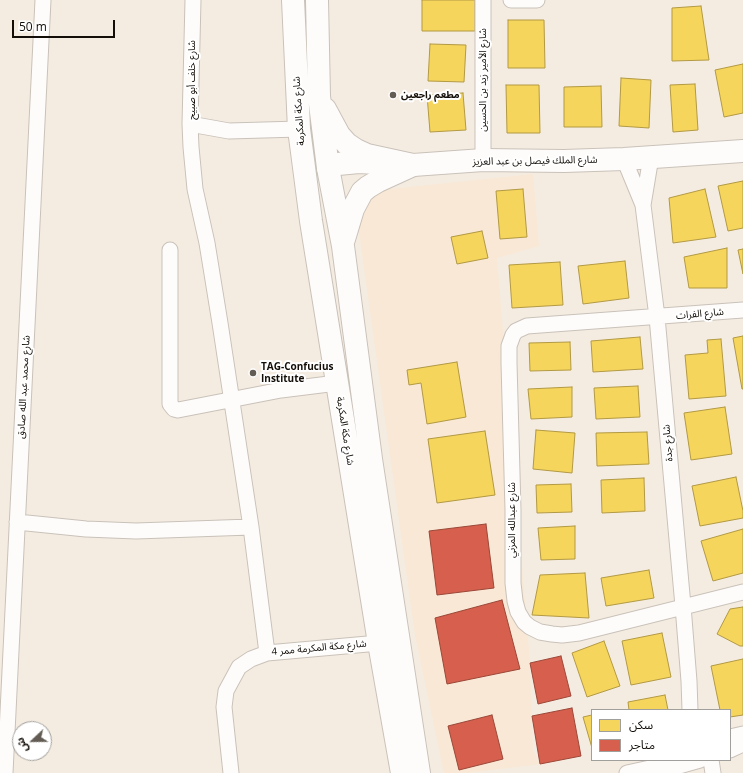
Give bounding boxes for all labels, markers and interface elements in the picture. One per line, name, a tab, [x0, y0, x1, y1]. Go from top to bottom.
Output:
scale bar	[14, 12, 117, 38]
text: 50 m	[19, 18, 47, 35]
street label: شارع الأمير زيد بن الحسين	[477, 28, 489, 132]
street label: شارع خلف أبو صبيح	[186, 40, 198, 120]
street label: شارع مكة المكرمة	[291, 76, 307, 146]
place label: مطعم راجعين	[401, 89, 460, 101]
marker: مطعم راجعين	[388, 90, 398, 100]
street label: شارع الملك فيصل بن عبد العزيز	[472, 154, 598, 168]
street label: شارع الفرات	[676, 306, 724, 322]
street label: شارع محمد عبد الله صادق	[15, 335, 33, 439]
place label: TAG-Confucius Institute	[261, 361, 333, 384]
marker: TAG-Confucius Institute	[248, 368, 258, 378]
street label: شارع مكة المكرمة	[334, 396, 356, 466]
street label: شارع جدة	[660, 424, 676, 462]
street label: شارع عبدالله المزني	[506, 482, 518, 558]
street label: شارع مكة المكرمة ممر 4	[271, 638, 367, 658]
legend	[591, 709, 731, 761]
text: سكن	[629, 716, 653, 733]
north arrow	[12, 721, 52, 761]
text: ش	[12, 736, 31, 755]
text: متاجر	[629, 736, 655, 753]

